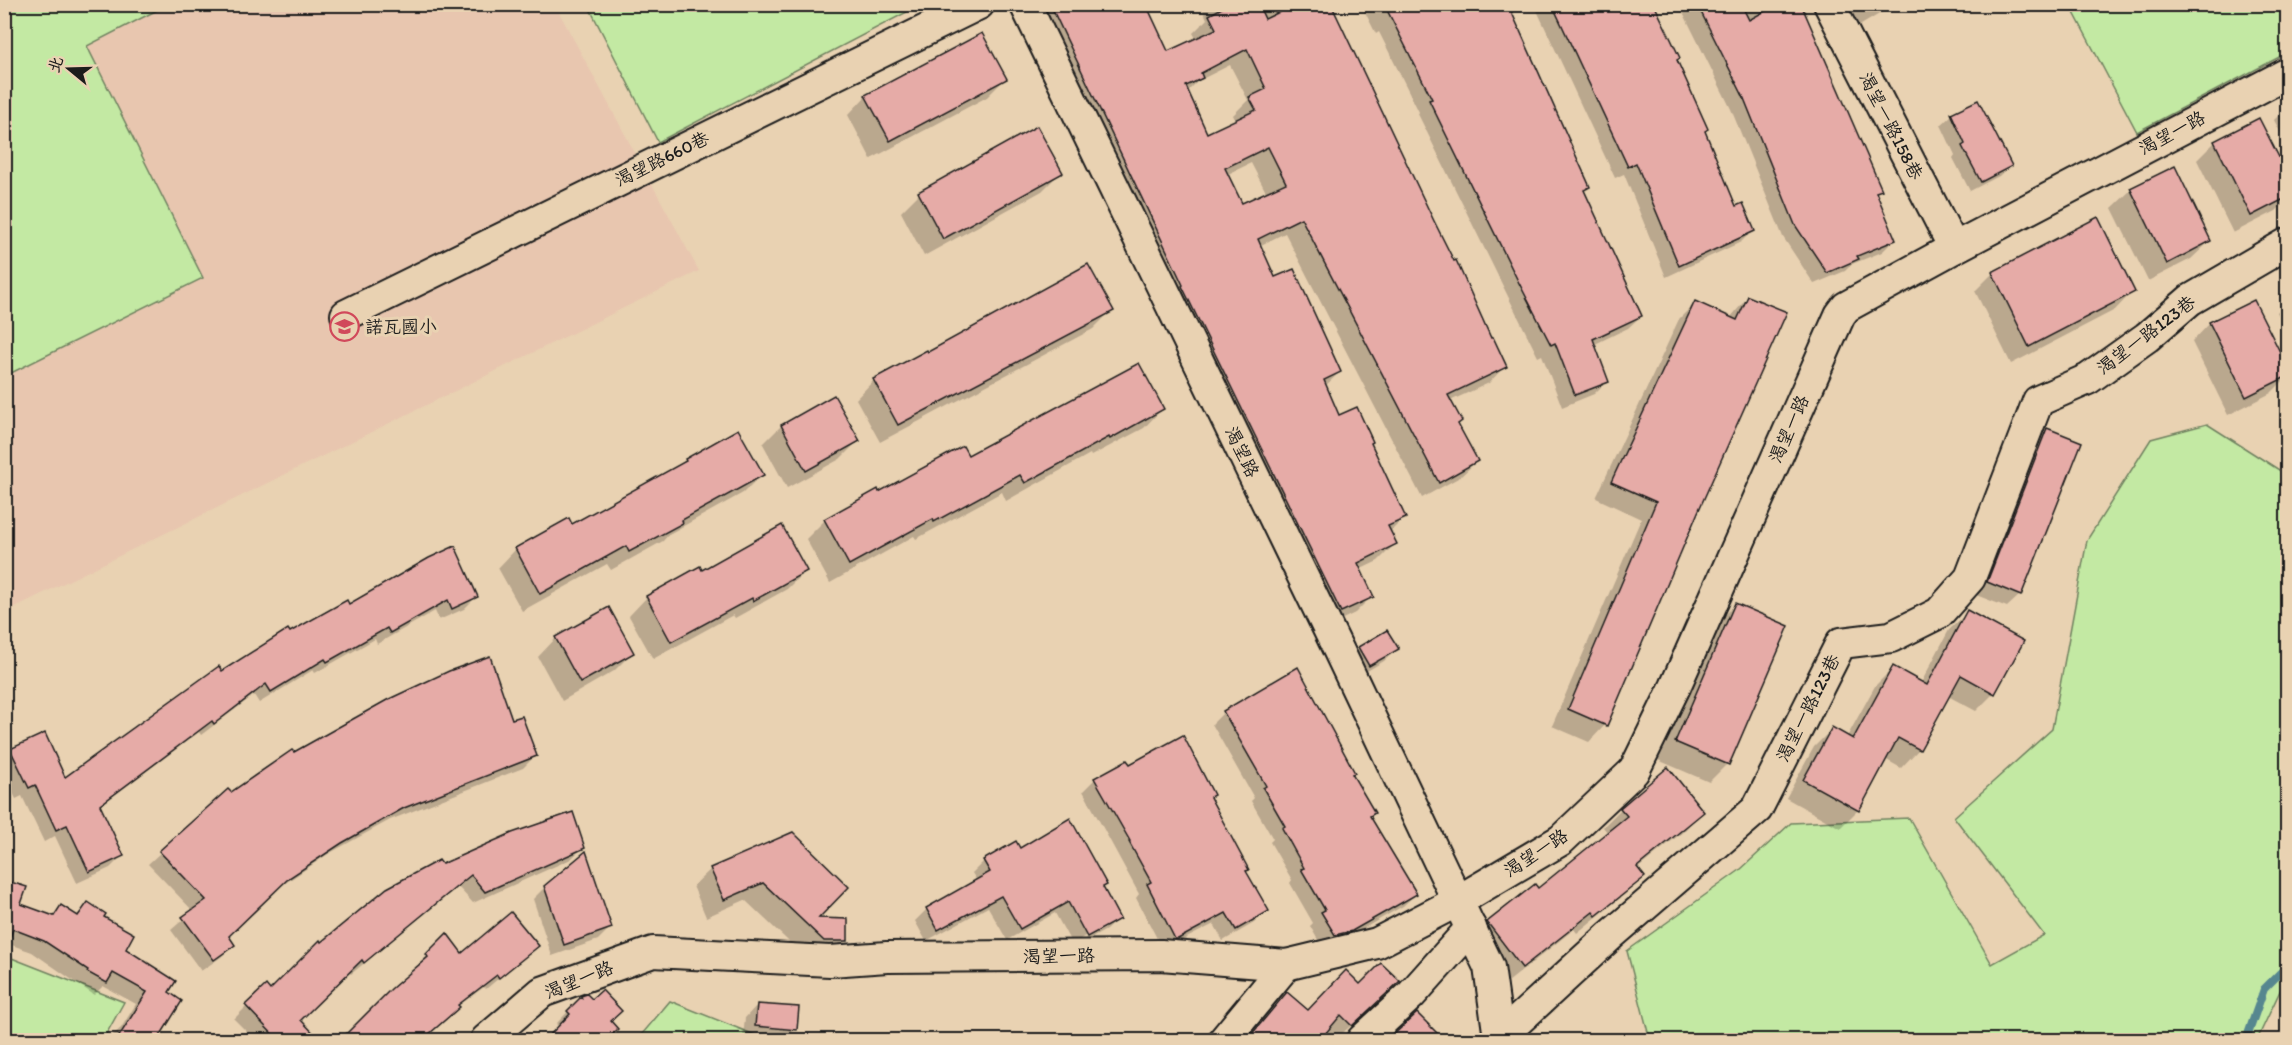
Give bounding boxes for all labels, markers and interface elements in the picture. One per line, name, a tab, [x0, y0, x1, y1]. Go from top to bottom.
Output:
north arrow	[39, 39, 99, 99]
text: 北	[44, 54, 67, 75]
street label: 渴望一路158巷	[1854, 69, 1928, 183]
street label: 渴望一路	[2135, 106, 2209, 160]
street label: 渴望路660巷	[611, 127, 713, 191]
street label: 渴望一路123巷	[2092, 291, 2200, 379]
school or university icon: 諾瓦國小	[328, 311, 360, 343]
place label: 諾瓦國小	[365, 316, 437, 338]
street label: 渴望一路	[1764, 392, 1814, 466]
street label: 渴望路	[1220, 423, 1264, 481]
street label: 渴望一路123巷	[1771, 651, 1845, 765]
street label: 渴望一路	[1500, 824, 1572, 882]
street label: 渴望一路	[1023, 944, 1095, 968]
street label: 渴望一路	[542, 956, 616, 1004]

